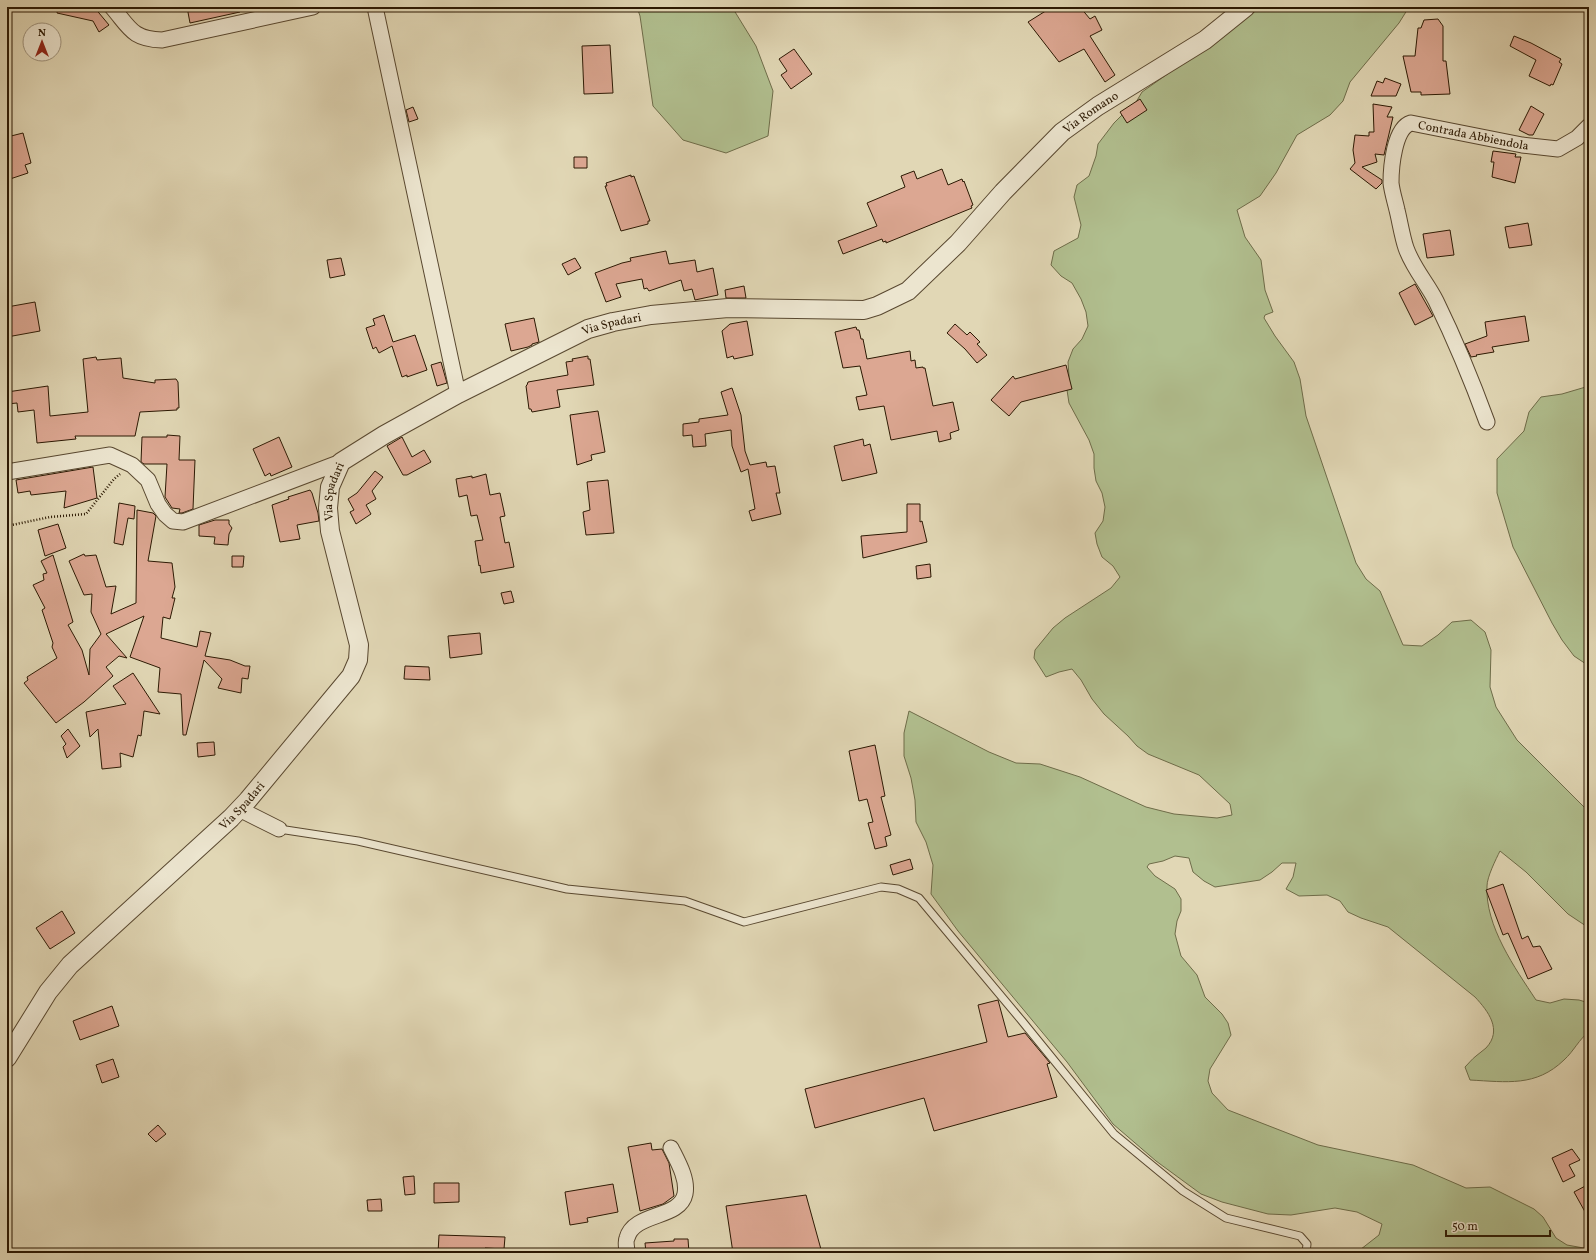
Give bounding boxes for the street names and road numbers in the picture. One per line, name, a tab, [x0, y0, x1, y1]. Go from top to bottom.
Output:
street label: Via Romano	[1060, 88, 1122, 138]
street label: Contrada Abbiendola	[1417, 118, 1530, 155]
street label: Via Spadari	[579, 310, 643, 340]
street label: Via Spadari	[321, 460, 349, 522]
street label: Via Spadari	[216, 778, 269, 834]

